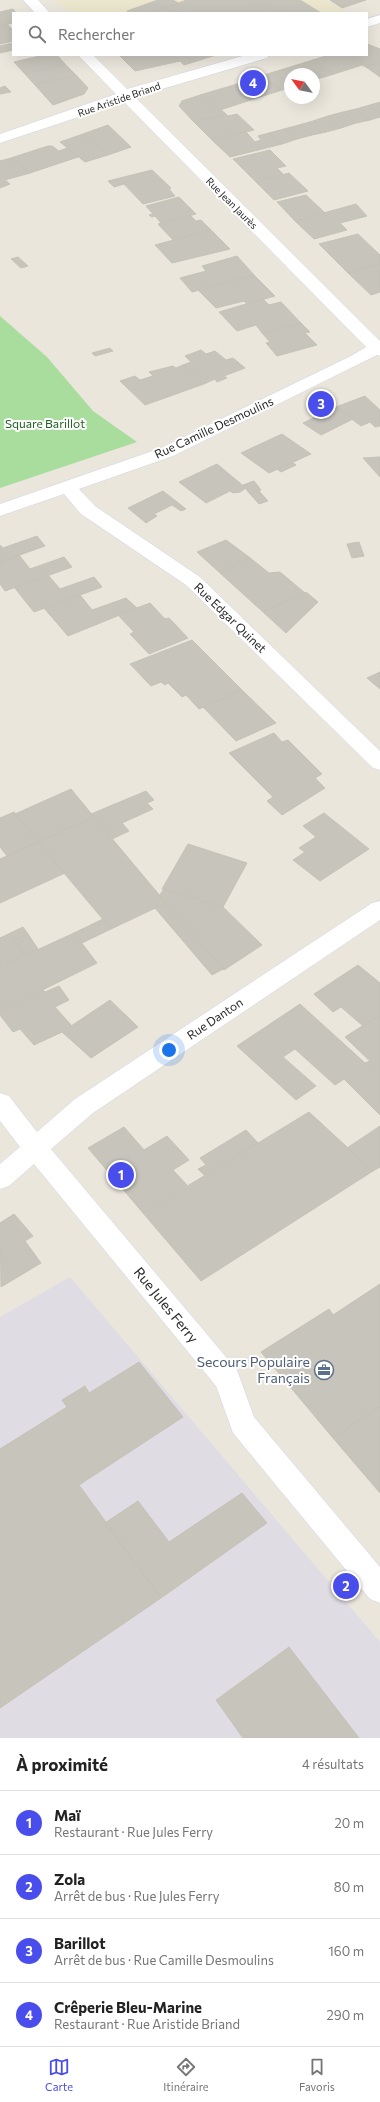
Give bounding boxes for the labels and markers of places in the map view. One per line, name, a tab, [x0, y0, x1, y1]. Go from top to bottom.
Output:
pin: 4	[240, 68, 266, 98]
pin: 3	[308, 389, 334, 419]
pin: 1	[108, 1160, 134, 1190]
place label: Secours Populaire Français	[197, 1353, 310, 1386]
office icon: Secours Populaire Français	[313, 1359, 335, 1381]
pin: 2	[333, 1571, 359, 1601]

